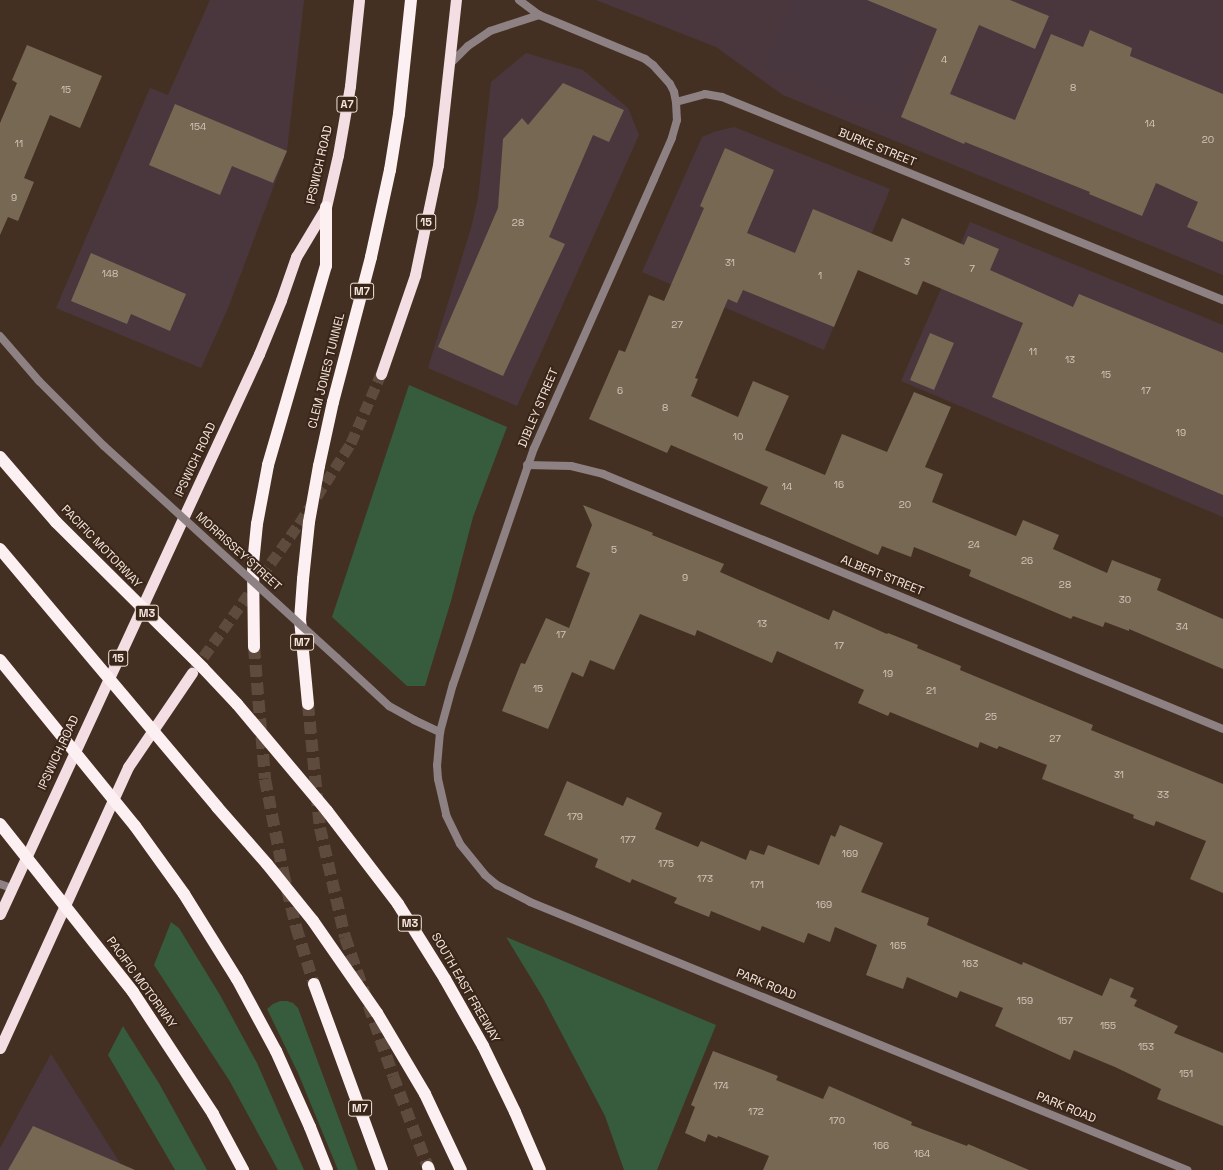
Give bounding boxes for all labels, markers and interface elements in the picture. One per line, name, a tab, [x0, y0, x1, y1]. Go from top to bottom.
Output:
house number: 4	[941, 54, 947, 66]
house number: 8	[1070, 82, 1076, 94]
house number: 15	[61, 84, 71, 96]
road number: A7	[336, 95, 358, 113]
house number: 14	[1145, 118, 1155, 130]
house number: 154	[190, 121, 206, 133]
street label: IPSWICH ROAD	[304, 124, 336, 206]
street label: BURKE STREET	[836, 126, 918, 170]
house number: 20	[1202, 134, 1214, 146]
house number: 11	[15, 138, 23, 150]
house number: 9	[11, 192, 17, 204]
road number: 15	[416, 213, 436, 231]
house number: 28	[512, 217, 524, 229]
house number: 3	[904, 256, 910, 268]
house number: 31	[725, 257, 735, 269]
house number: 7	[969, 263, 975, 275]
house number: 148	[102, 268, 118, 280]
house number: 1	[818, 270, 822, 282]
road number: M7	[350, 282, 374, 300]
street label: CLEM JONES TUNNEL	[306, 312, 348, 430]
house number: 27	[671, 319, 683, 331]
house number: 11	[1029, 346, 1037, 358]
house number: 13	[1065, 354, 1075, 366]
street label: DIBLEY STREET	[516, 366, 562, 450]
house number: 15	[1101, 369, 1111, 381]
house number: 6	[617, 385, 623, 397]
house number: 17	[1141, 385, 1151, 397]
house number: 8	[662, 402, 668, 414]
street label: IPSWICH ROAD	[172, 420, 220, 500]
house number: 19	[1176, 427, 1186, 439]
house number: 10	[733, 431, 743, 443]
house number: 16	[834, 479, 844, 491]
house number: 14	[782, 481, 792, 493]
house number: 20	[899, 499, 911, 511]
street label: PACIFIC MOTORWAY	[58, 503, 144, 591]
street label: MORRISSEY STREET	[192, 510, 284, 594]
house number: 24	[968, 539, 980, 551]
house number: 5	[611, 544, 617, 556]
street label: ALBERT STREET	[838, 553, 926, 599]
house number: 26	[1021, 555, 1033, 567]
house number: 9	[682, 572, 688, 584]
house number: 28	[1059, 579, 1071, 591]
house number: 30	[1119, 594, 1131, 606]
road number: M3	[134, 604, 160, 622]
house number: 13	[757, 618, 767, 630]
house number: 34	[1176, 621, 1188, 633]
house number: 17	[556, 629, 566, 641]
road number: M7	[290, 633, 314, 651]
house number: 17	[834, 640, 844, 652]
road number: 15	[108, 649, 128, 667]
house number: 19	[883, 668, 893, 680]
house number: 15	[533, 683, 543, 695]
house number: 21	[926, 685, 936, 697]
house number: 25	[985, 711, 997, 723]
street label: IPSWICH ROAD	[35, 713, 83, 793]
house number: 27	[1049, 733, 1061, 745]
house number: 31	[1114, 769, 1124, 781]
house number: 33	[1157, 789, 1169, 801]
house number: 179	[567, 811, 583, 823]
house number: 177	[620, 834, 636, 846]
house number: 169	[842, 848, 858, 860]
house number: 175	[658, 858, 674, 870]
house number: 173	[697, 873, 713, 885]
house number: 171	[750, 879, 764, 891]
house number: 169	[816, 899, 832, 911]
road number: M3	[397, 914, 423, 932]
street label: SOUTH EAST FREEWAY	[428, 930, 502, 1046]
street label: PACIFIC MOTORWAY	[103, 935, 179, 1031]
house number: 165	[890, 940, 906, 952]
house number: 163	[962, 958, 978, 970]
street label: PARK ROAD	[734, 967, 798, 1003]
house number: 159	[1017, 995, 1033, 1007]
house number: 157	[1057, 1015, 1073, 1027]
house number: 155	[1100, 1020, 1116, 1032]
house number: 153	[1138, 1041, 1154, 1053]
house number: 151	[1179, 1068, 1193, 1080]
house number: 174	[713, 1080, 729, 1092]
street label: PARK ROAD	[1034, 1090, 1098, 1126]
road number: M7	[348, 1099, 372, 1117]
house number: 172	[748, 1106, 764, 1118]
house number: 170	[829, 1115, 845, 1127]
house number: 166	[873, 1140, 889, 1152]
house number: 164	[914, 1148, 930, 1160]

